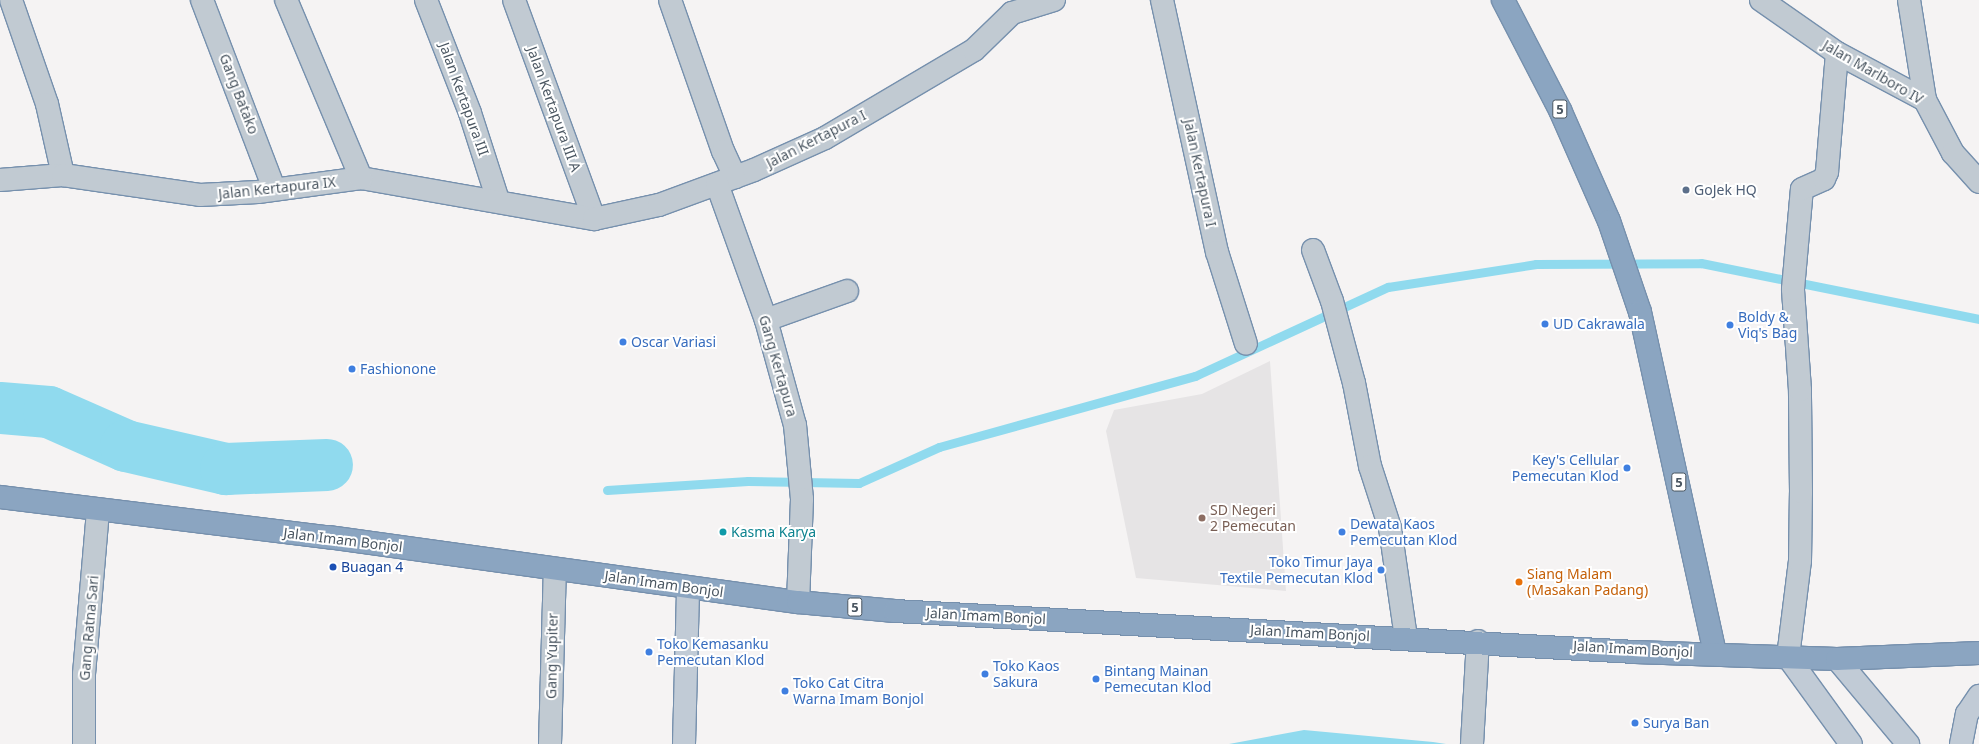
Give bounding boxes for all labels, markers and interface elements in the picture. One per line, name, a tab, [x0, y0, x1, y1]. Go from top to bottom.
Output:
street label: Jalan Marlboro IV	[1820, 36, 1926, 108]
street label: Jalan Kertapura III	[436, 40, 492, 158]
street label: Jalan Kertapura III A	[524, 44, 584, 174]
street label: Gang Batako	[216, 51, 262, 137]
road number: 5	[1552, 98, 1568, 120]
street label: Jalan Kertapura I	[763, 107, 869, 171]
street label: Jalan Kertapura I	[1180, 118, 1220, 228]
street label: Jalan Kertapura IX	[217, 173, 337, 203]
place label: GoJek HQ	[1694, 182, 1757, 198]
marker: GoJek HQ	[1681, 185, 1691, 195]
place label: Boldy & Viq's Bag	[1738, 309, 1797, 342]
street label: Gang Kertapura	[755, 313, 801, 419]
place label: UD Cakrawala	[1553, 316, 1645, 332]
marker: UD Cakrawala	[1540, 319, 1550, 329]
marker: Boldy & Viq's Bag	[1725, 320, 1735, 330]
place label: Oscar Variasi	[631, 334, 716, 350]
marker: Oscar Variasi	[618, 337, 628, 347]
place label: Fashionone	[360, 361, 436, 377]
marker: Fashionone	[347, 364, 357, 374]
place label: Key's Cellular Pemecutan Klod	[1512, 452, 1619, 484]
marker: Key's Cellular Pemecutan Klod	[1622, 463, 1632, 473]
road number: 5	[1671, 471, 1687, 493]
place label: SD Negeri 2 Pemecutan	[1210, 502, 1296, 534]
marker: SD Negeri 2 Pemecutan	[1197, 513, 1207, 523]
place label: Dewata Kaos Pemecutan Klod	[1350, 516, 1457, 548]
street label: Jalan Imam Bonjol	[283, 524, 403, 556]
place label: Kasma Karya	[731, 524, 816, 540]
marker: Kasma Karya	[718, 527, 728, 537]
marker: Dewata Kaos Pemecutan Klod	[1337, 527, 1347, 537]
place label: Toko Timur Jaya Textile Pemecutan Klod	[1220, 554, 1373, 586]
place label: Buagan 4	[341, 559, 403, 575]
marker: Buagan 4	[328, 562, 338, 572]
marker: Toko Timur Jaya Textile Pemecutan Klod	[1376, 565, 1386, 575]
place label: Siang Malam (Masakan Padang)	[1527, 566, 1648, 598]
street label: Jalan Imam Bonjol	[604, 567, 724, 601]
street label: Gang Ratna Sari	[76, 575, 102, 681]
marker: Siang Malam (Masakan Padang)	[1514, 577, 1524, 587]
road number: 5	[847, 596, 863, 618]
street label: Jalan Imam Bonjol	[926, 604, 1046, 628]
street label: Gang Yupiter	[543, 613, 561, 699]
street label: Jalan Imam Bonjol	[1250, 621, 1370, 645]
place label: Toko Kemasanku Pemecutan Klod	[657, 636, 769, 668]
street label: Jalan Imam Bonjol	[1573, 637, 1693, 661]
marker: Toko Kemasanku Pemecutan Klod	[644, 647, 654, 657]
place label: Toko Kaos Sakura	[993, 658, 1060, 690]
place label: Bintang Mainan Pemecutan Klod	[1104, 663, 1211, 696]
marker: Toko Kaos Sakura	[980, 669, 990, 679]
marker: Bintang Mainan Pemecutan Klod	[1091, 674, 1101, 684]
place label: Toko Cat Citra Warna Imam Bonjol	[793, 675, 924, 708]
marker: Toko Cat Citra Warna Imam Bonjol	[780, 686, 790, 696]
place label: Surya Ban	[1643, 715, 1709, 731]
marker: Surya Ban	[1630, 718, 1640, 728]

